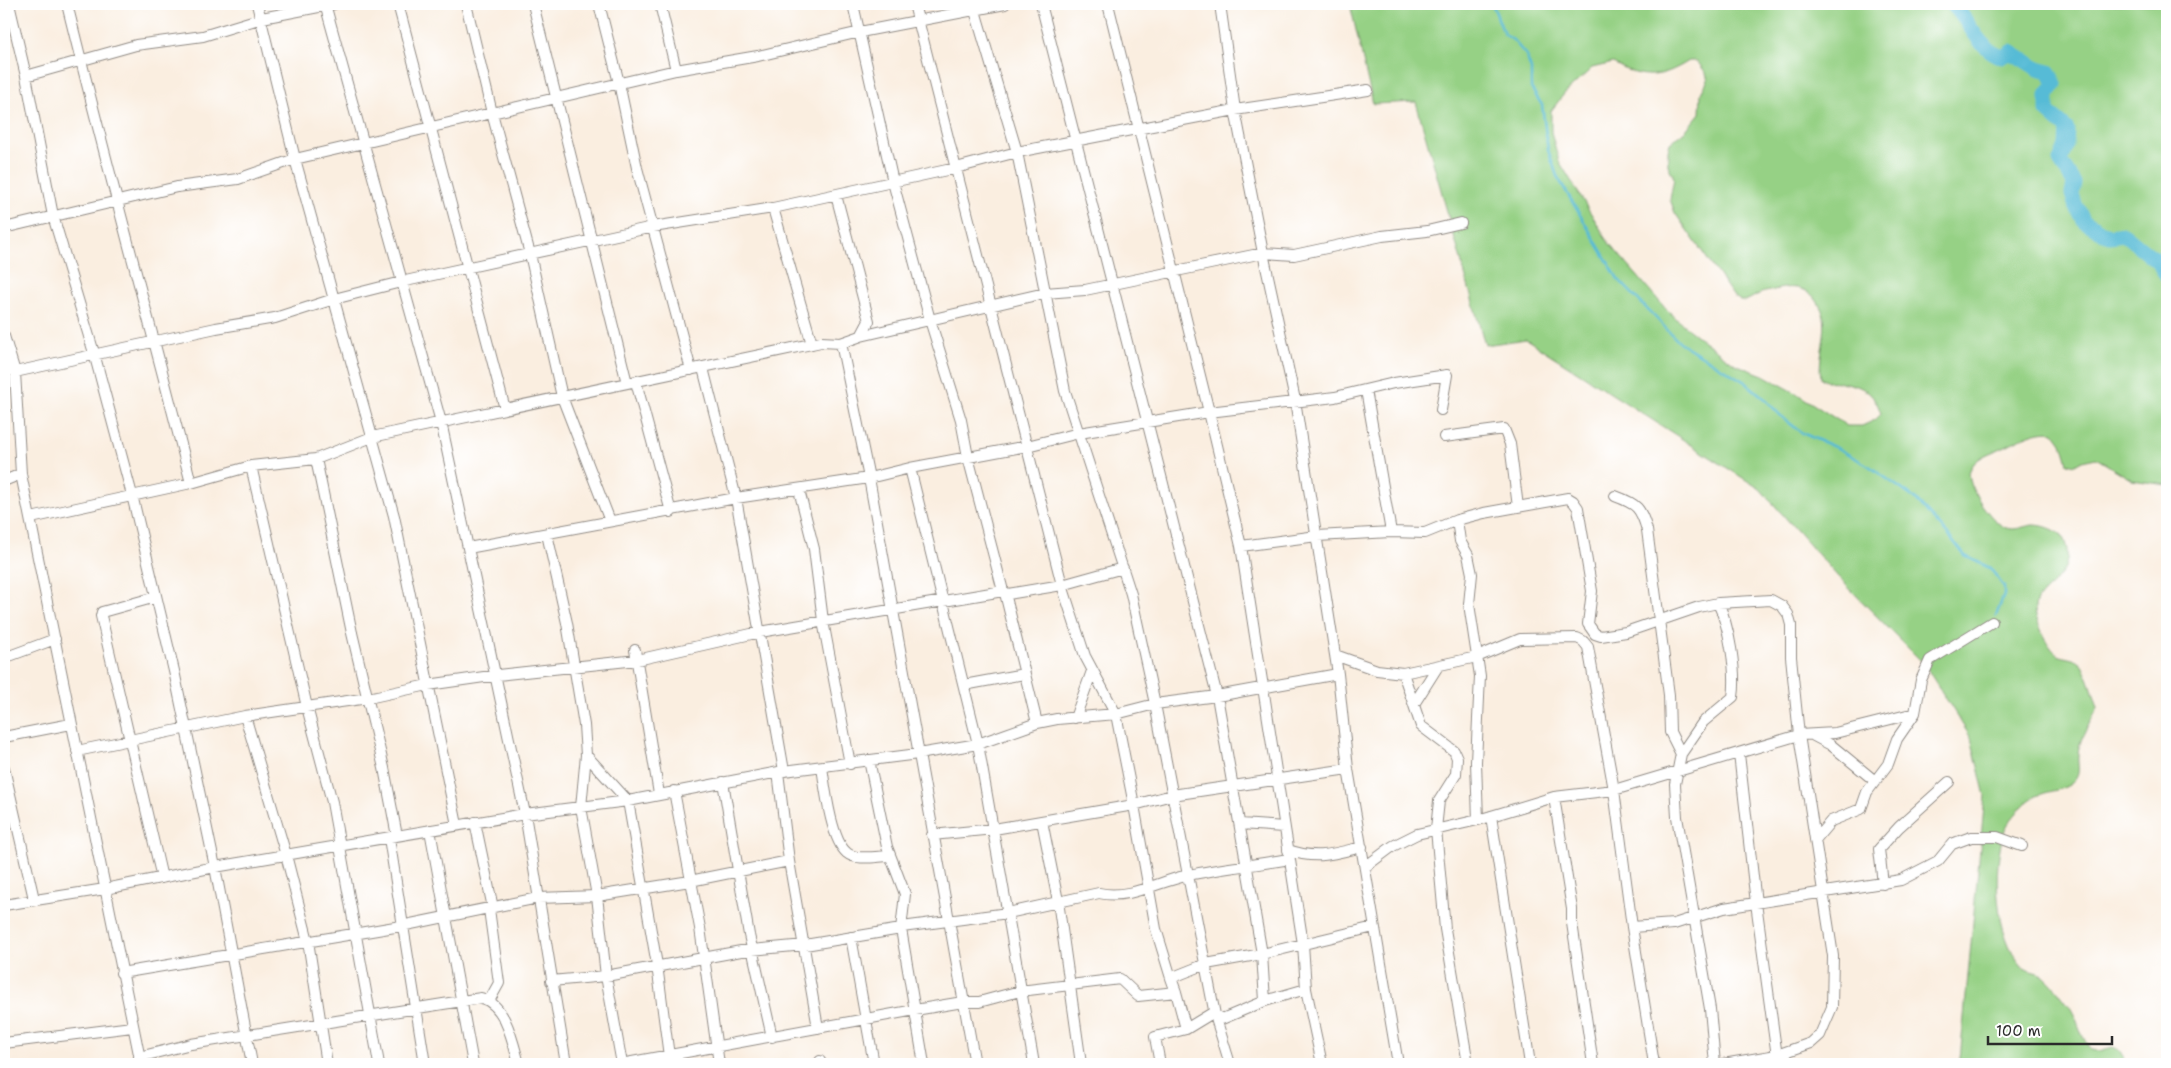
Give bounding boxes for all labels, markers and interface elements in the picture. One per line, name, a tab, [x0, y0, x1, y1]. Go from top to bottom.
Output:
scale bar	[1988, 1013, 2112, 1045]
text: 100 m	[1996, 1021, 2041, 1041]

